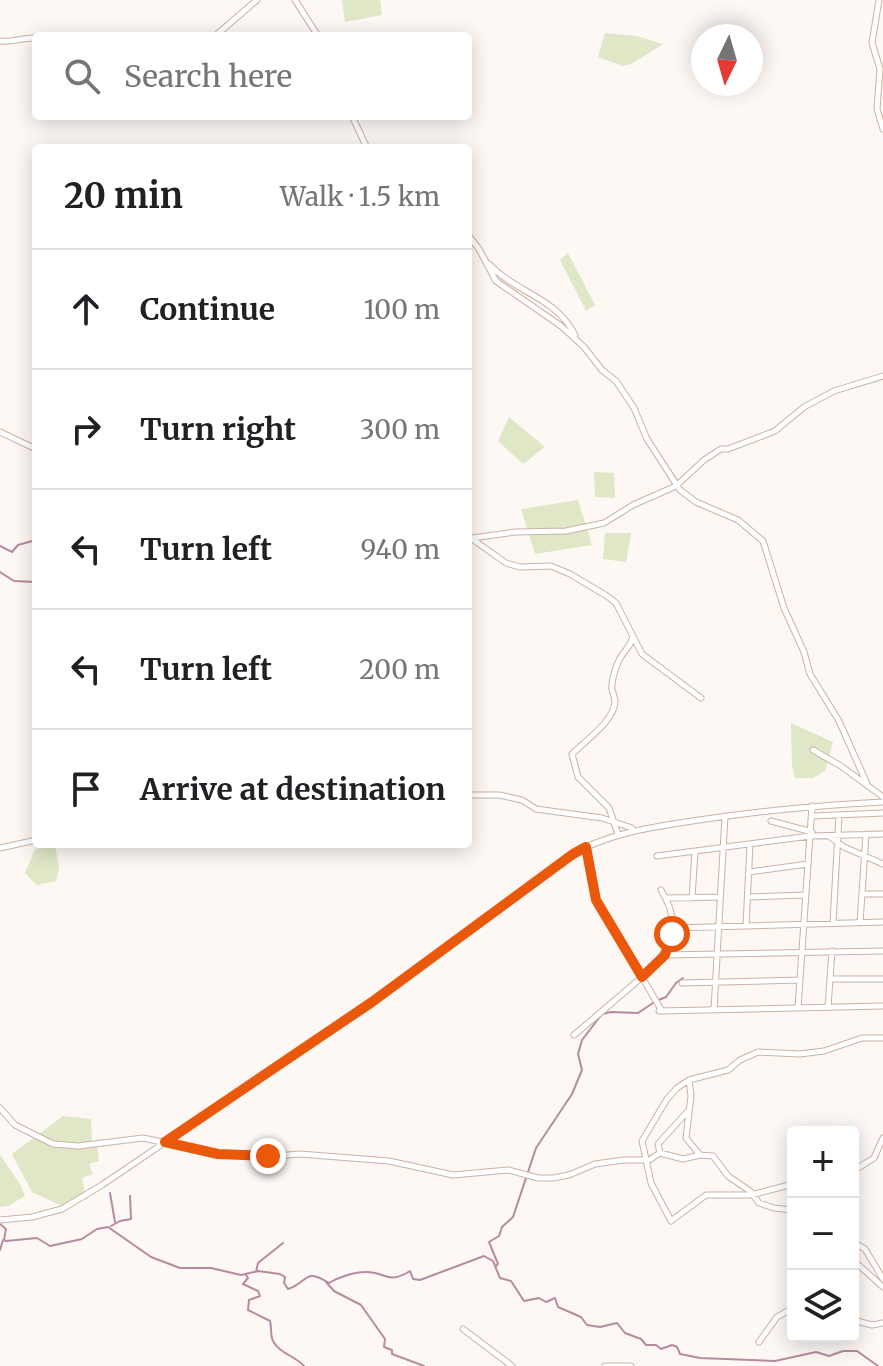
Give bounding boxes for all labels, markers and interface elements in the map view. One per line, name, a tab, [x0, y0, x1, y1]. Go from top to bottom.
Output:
north arrow	[691, 24, 763, 96]
search box	[32, 32, 472, 120]
icon: search	[60, 54, 104, 98]
text: Search here	[124, 57, 292, 95]
text: 20 min	[64, 175, 183, 217]
text: Walk · 1.5 km	[280, 180, 440, 213]
icon: ahead	[64, 287, 108, 331]
text: Continue	[140, 290, 275, 328]
text: 100 m	[364, 293, 440, 326]
icon: right	[64, 407, 108, 451]
text: Turn right	[140, 410, 296, 448]
text: 300 m	[360, 413, 440, 446]
icon: left	[64, 527, 108, 571]
text: Turn left	[140, 530, 272, 568]
text: 940 m	[360, 533, 440, 566]
icon: left	[64, 647, 108, 691]
text: Turn left	[140, 650, 272, 688]
text: 200 m	[359, 653, 440, 686]
icon: arrive	[64, 767, 108, 811]
text: Arrive at destination	[140, 770, 446, 808]
route start	[654, 916, 690, 952]
map controls	[787, 1126, 859, 1342]
button: +	[787, 1126, 859, 1198]
route end	[250, 1138, 286, 1174]
button: −	[787, 1198, 859, 1270]
button: layers	[787, 1270, 859, 1342]

